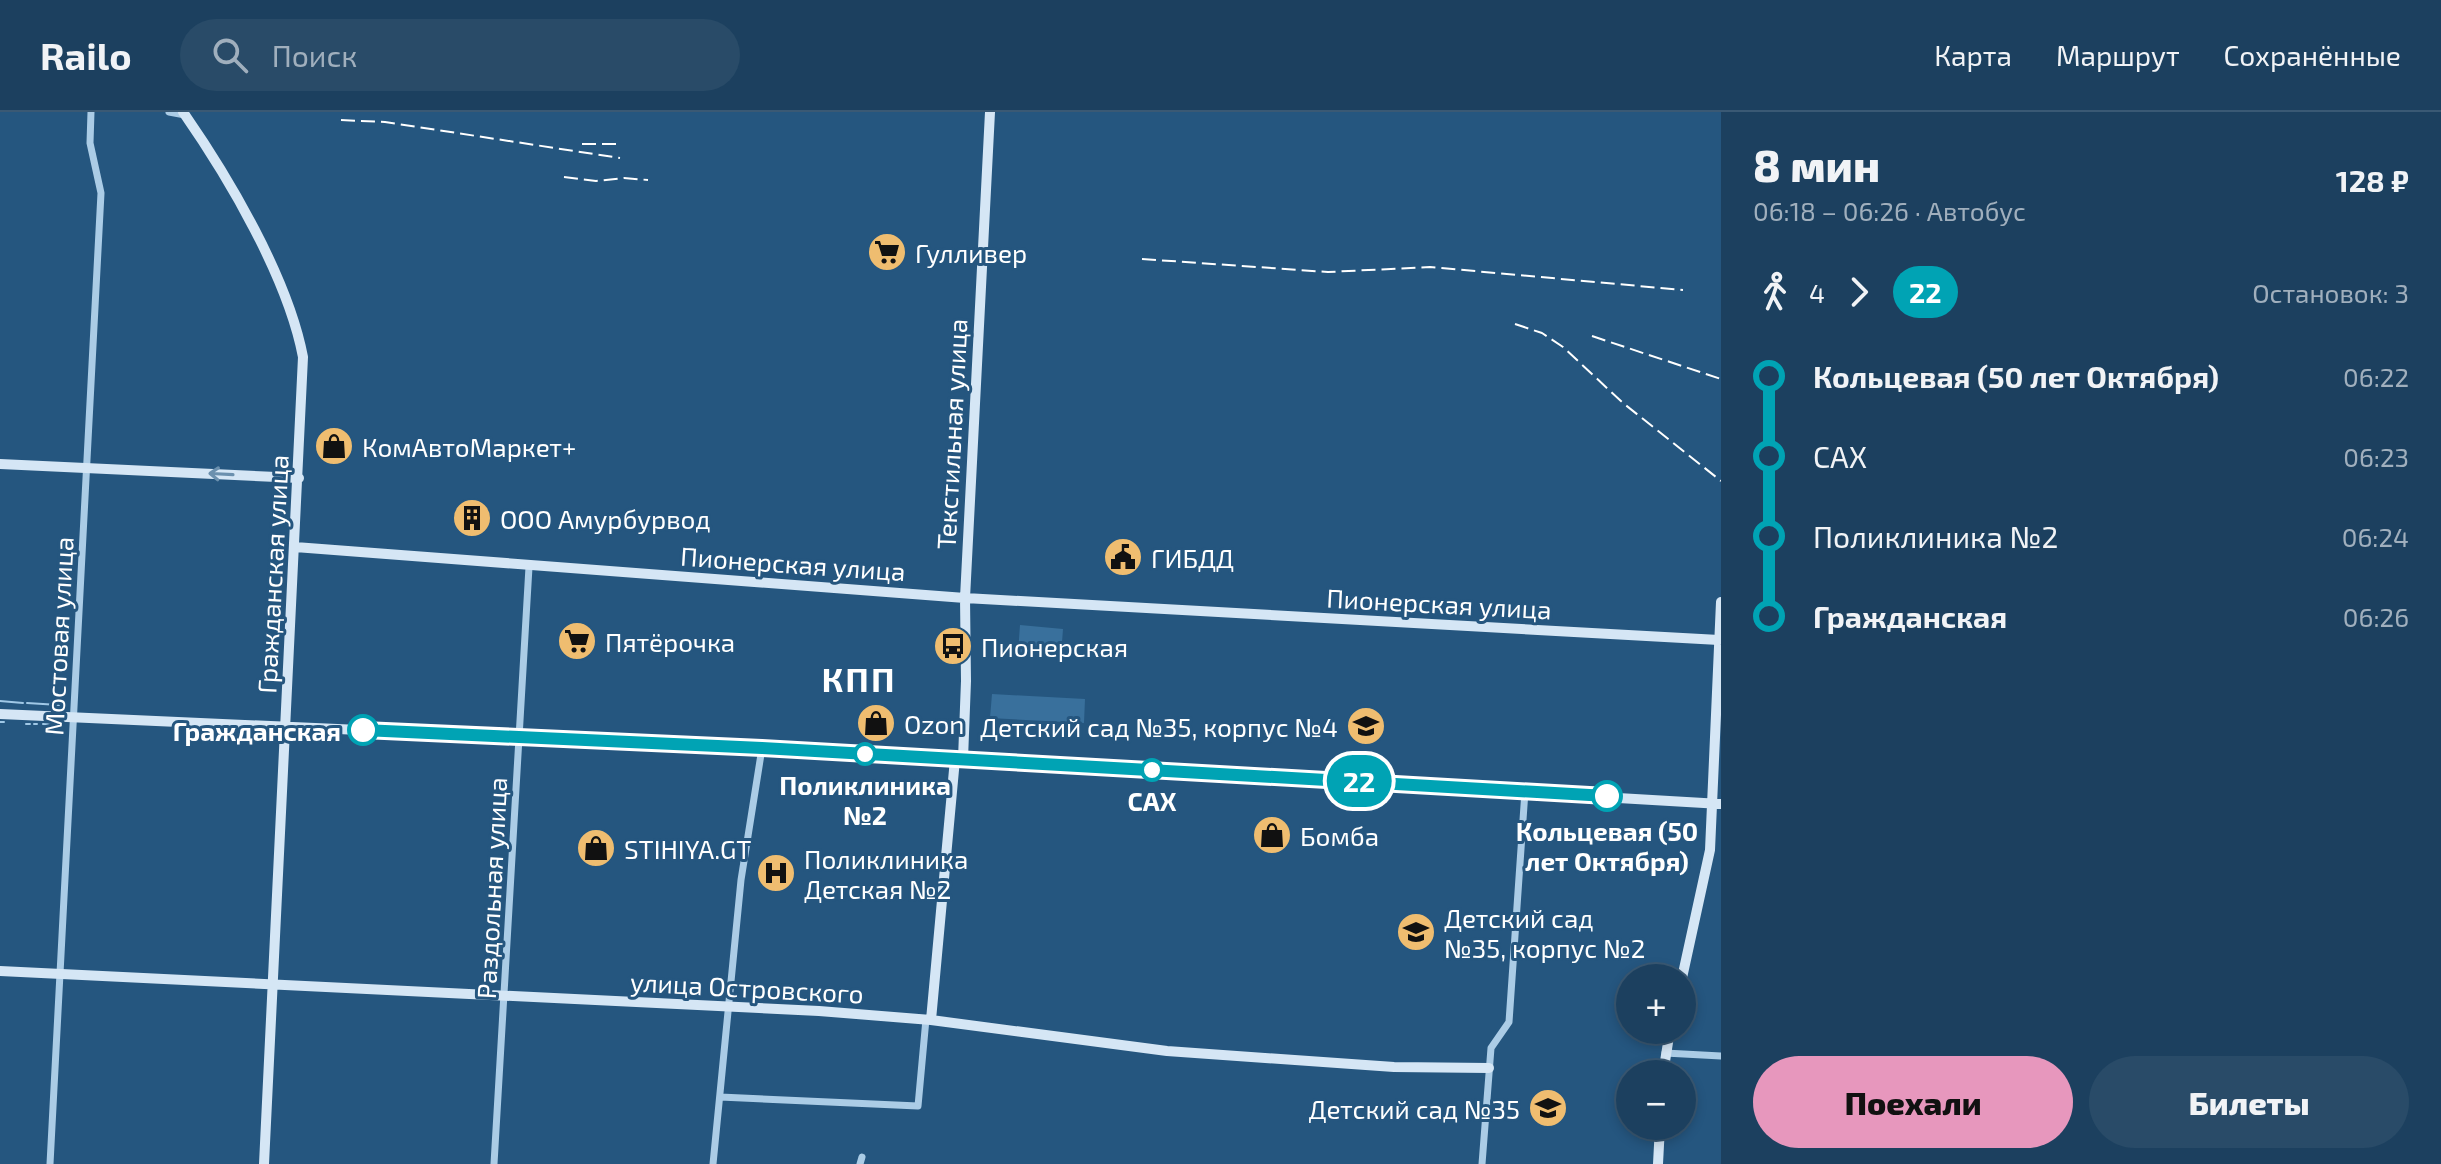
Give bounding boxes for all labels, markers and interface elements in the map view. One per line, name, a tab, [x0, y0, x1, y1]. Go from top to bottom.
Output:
search box	[180, 19, 740, 91]
text: Railo	[40, 32, 132, 78]
icon: search	[208, 33, 252, 77]
text: Поиск	[272, 37, 357, 73]
text: Карта	[1934, 38, 2012, 72]
text: Маршрут	[2056, 38, 2180, 72]
text: Сохранённые	[2224, 38, 2401, 72]
text: 8 мин	[1753, 138, 1880, 191]
text: 128 ₽	[2336, 162, 2409, 198]
text: 06:18 – 06:26 · Автобус	[1753, 195, 2026, 226]
supermarket icon: Гулливер	[866, 231, 908, 273]
place label: Гулливер	[915, 237, 1027, 269]
icon: walk	[1753, 270, 1797, 314]
icon: forward	[1837, 270, 1881, 314]
text: 22	[1909, 275, 1942, 309]
text: 4	[1809, 277, 1825, 308]
text: Остановок: 3	[2252, 277, 2409, 308]
street label: Текстильная улица	[929, 318, 974, 550]
text: Кольцевая (50 лет Октября)	[1813, 358, 2219, 394]
text: 06:22	[2343, 361, 2409, 392]
shop icon: КомАвтоМаркет+	[313, 425, 355, 467]
place label: КомАвтоМаркет+	[362, 431, 576, 462]
text: САХ	[1813, 438, 1867, 474]
text: 06:23	[2343, 441, 2409, 472]
street label: Гражданская улица	[250, 454, 295, 694]
one-way arrow	[208, 467, 235, 482]
building icon: ООО Амурбурвод	[451, 497, 493, 539]
place label: ООО Амурбурвод	[500, 503, 710, 535]
text: Поликлиника №2	[1813, 518, 2058, 554]
text: 06:24	[2342, 521, 2409, 552]
street label: Мостовая улица	[37, 536, 80, 736]
public building icon: ГИБДД	[1102, 536, 1144, 578]
street label: Пионерская улица	[679, 540, 907, 587]
place label: ГИБДД	[1151, 542, 1234, 573]
street label: Пионерская улица	[1326, 582, 1552, 625]
text: Гражданская	[1813, 598, 2007, 634]
text: 06:26	[2343, 601, 2409, 632]
supermarket icon: Пятёрочка	[556, 620, 598, 662]
bus stop icon: Пионерская	[932, 625, 974, 667]
place label: Пятёрочка	[605, 626, 735, 657]
place label: Пионерская	[981, 631, 1128, 662]
district label: КПП	[822, 658, 897, 699]
shop icon: Ozon	[855, 702, 897, 744]
school or university icon: Детский сад №35, корпус №4	[1345, 705, 1387, 747]
place label: Ozon	[904, 708, 964, 739]
place label: Детский сад №35, корпус №4	[980, 711, 1338, 743]
place label: Гражданская	[173, 715, 341, 746]
marker: Гражданская	[348, 715, 378, 745]
marker: Поликлиника №2	[854, 743, 876, 765]
line badge: 22	[1323, 755, 1395, 807]
marker: САХ	[1141, 759, 1163, 781]
text: 22	[1343, 764, 1375, 798]
place label: Поликлиника №2	[779, 769, 951, 830]
street label: Раздольная улица	[470, 776, 513, 1000]
marker: Кольцевая (50 лет Октября)	[1592, 781, 1622, 811]
place label: САХ	[1127, 785, 1177, 816]
shop icon: Бомба	[1251, 814, 1293, 856]
place label: Кольцевая (50 лет Октября)	[1516, 815, 1698, 876]
place label: Бомба	[1300, 820, 1379, 851]
shop icon: STIHIYA.GT	[575, 827, 617, 869]
place label: STIHIYA.GT	[624, 833, 751, 864]
place label: Поликлиника Детская №2	[804, 843, 968, 904]
hospital icon: Поликлиника Детская №2	[755, 852, 797, 894]
place label: Детский сад №35, корпус №2	[1444, 902, 1645, 964]
school or university icon: Детский сад №35, корпус №2	[1395, 911, 1437, 953]
map controls	[1616, 964, 1696, 1140]
button: +	[1616, 964, 1696, 1044]
street label: улица Островского	[629, 965, 865, 1010]
button: Поехали	[1753, 1056, 2073, 1148]
button: Билеты	[2089, 1056, 2409, 1148]
button: −	[1616, 1060, 1696, 1140]
school or university icon: Детский сад №35	[1527, 1087, 1569, 1129]
place label: Детский сад №35	[1309, 1093, 1520, 1124]

